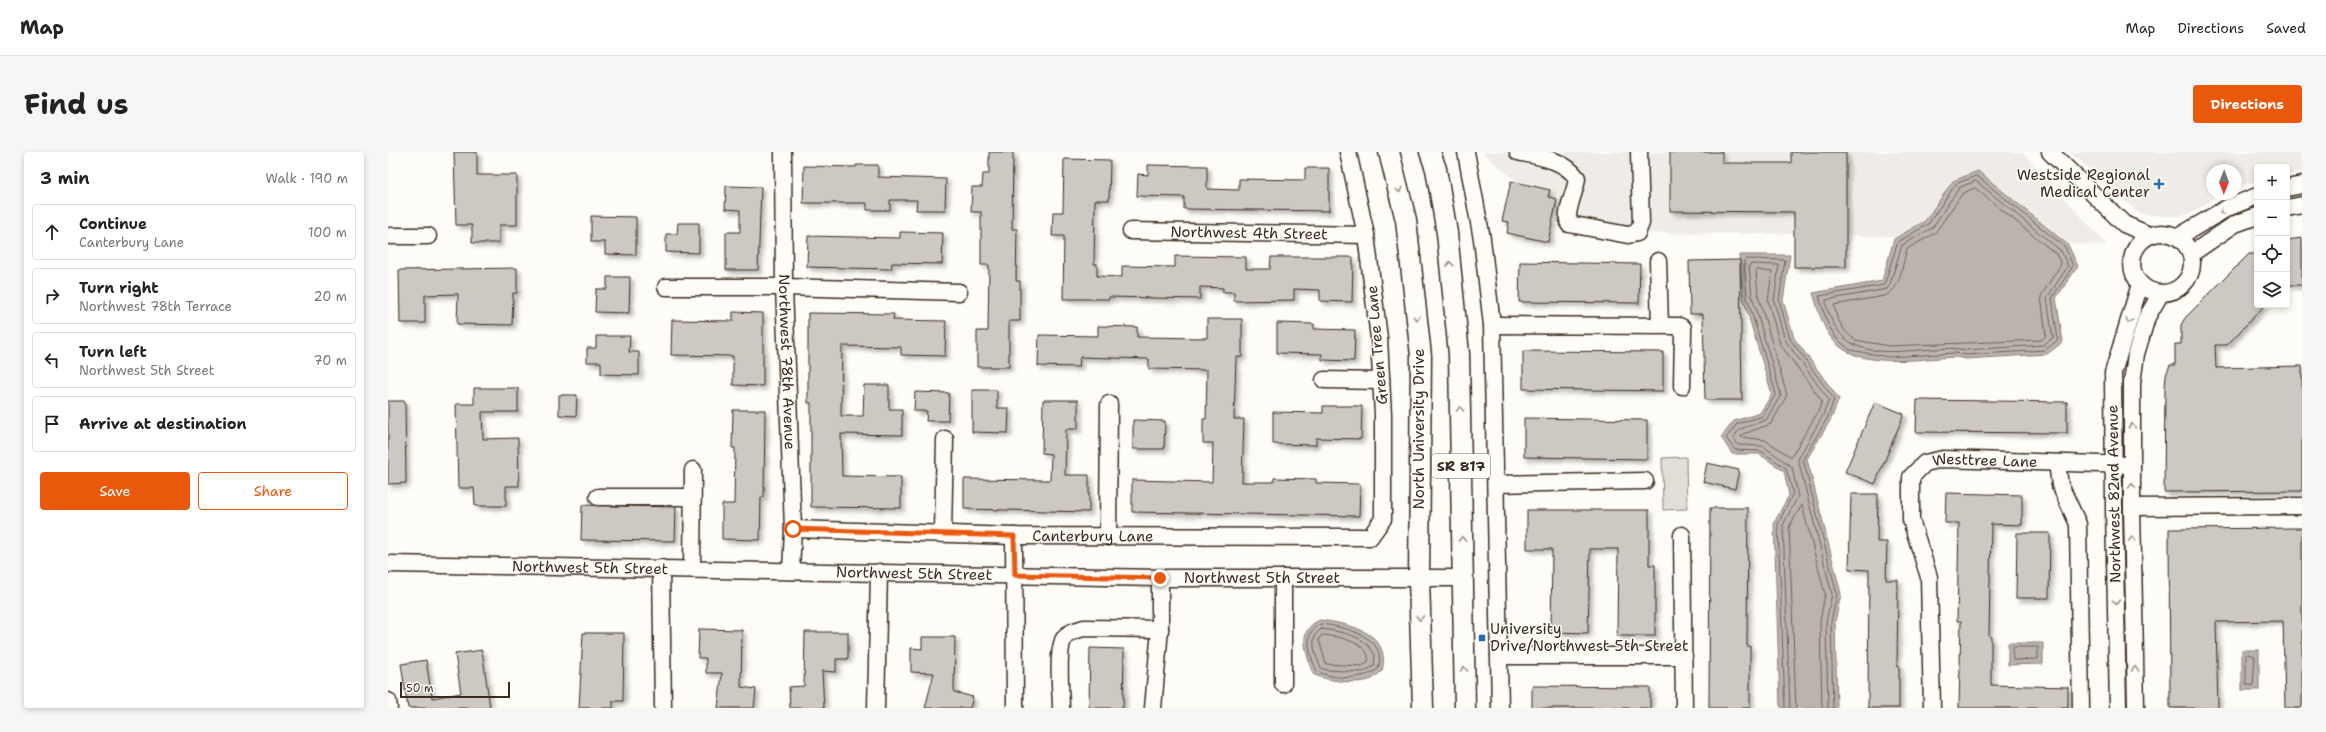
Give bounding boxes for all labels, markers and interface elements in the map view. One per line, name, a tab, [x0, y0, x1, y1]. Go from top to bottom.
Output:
text: Map	[20, 15, 64, 40]
text: Map	[2126, 19, 2156, 37]
text: Directions	[2178, 19, 2244, 37]
text: Saved	[2266, 19, 2306, 37]
text: Find us	[24, 85, 129, 123]
button: Directions	[2193, 85, 2302, 123]
north arrow	[2206, 164, 2242, 200]
map controls	[2254, 164, 2290, 308]
button: +	[2254, 164, 2290, 200]
place label: Westside Regional Medical Center	[2017, 165, 2150, 202]
text: 3 min	[40, 167, 90, 189]
text: Walk · 190 m	[266, 170, 348, 187]
marker: Westside Regional Medical Center	[2153, 178, 2165, 190]
one-way arrow	[1395, 186, 1403, 193]
button: −	[2254, 200, 2290, 236]
one-way arrow	[2219, 207, 2226, 215]
text: Continue	[79, 214, 147, 234]
icon: ahead	[41, 221, 63, 243]
street label: Northwest 4th Street	[1170, 222, 1328, 244]
text: 100 m	[308, 224, 347, 241]
text: Canterbury Lane	[79, 234, 184, 251]
button: locate	[2254, 236, 2290, 272]
one-way arrow	[1446, 261, 1455, 267]
button: layers	[2254, 272, 2290, 308]
street label: Northwest 78th Avenue	[774, 274, 800, 450]
text: Turn right	[79, 278, 159, 298]
street label: Green Tree Lane	[1362, 284, 1392, 406]
icon: right	[41, 285, 63, 307]
text: 20 m	[314, 288, 347, 305]
text: Northwest 78th Terrace	[79, 298, 232, 315]
one-way arrow	[1412, 315, 1421, 321]
one-way arrow	[2125, 317, 2134, 324]
text: Turn left	[79, 342, 147, 362]
street label: North University Drive	[1409, 348, 1429, 510]
icon: left	[41, 349, 63, 371]
text: 70 m	[313, 352, 347, 369]
text: Northwest 5th Street	[79, 362, 214, 379]
street label: Northwest 82nd Avenue	[2102, 405, 2126, 583]
one-way arrow	[1456, 406, 1464, 412]
icon: arrive	[41, 413, 63, 435]
text: Arrive at destination	[79, 414, 247, 434]
one-way arrow	[2128, 423, 2136, 429]
street label: Westtree Lane	[1930, 449, 2038, 472]
road number: SR 817	[1432, 454, 1490, 478]
button: Save	[40, 472, 190, 510]
button: Share	[198, 472, 348, 510]
one-way arrow	[2128, 483, 2136, 489]
route start	[784, 520, 802, 538]
street label: Canterbury Lane	[1032, 526, 1154, 546]
one-way arrow	[1458, 536, 1466, 542]
one-way arrow	[2128, 536, 2136, 542]
street label: Northwest 5th Street	[512, 556, 668, 579]
street label: Northwest 5th Street	[836, 562, 992, 585]
street label: Northwest 5th Street	[1184, 568, 1340, 588]
route end	[1151, 569, 1169, 587]
one-way arrow	[2112, 599, 2120, 605]
one-way arrow	[1416, 615, 1424, 621]
place label: University Drive/Northwest 5th Street	[1490, 619, 1689, 656]
marker: University Drive/Northwest 5th Street	[1477, 633, 1487, 643]
one-way arrow	[1460, 666, 1468, 672]
one-way arrow	[2131, 666, 2140, 672]
scale bar	[400, 680, 510, 699]
text: 50 m	[406, 681, 434, 696]

